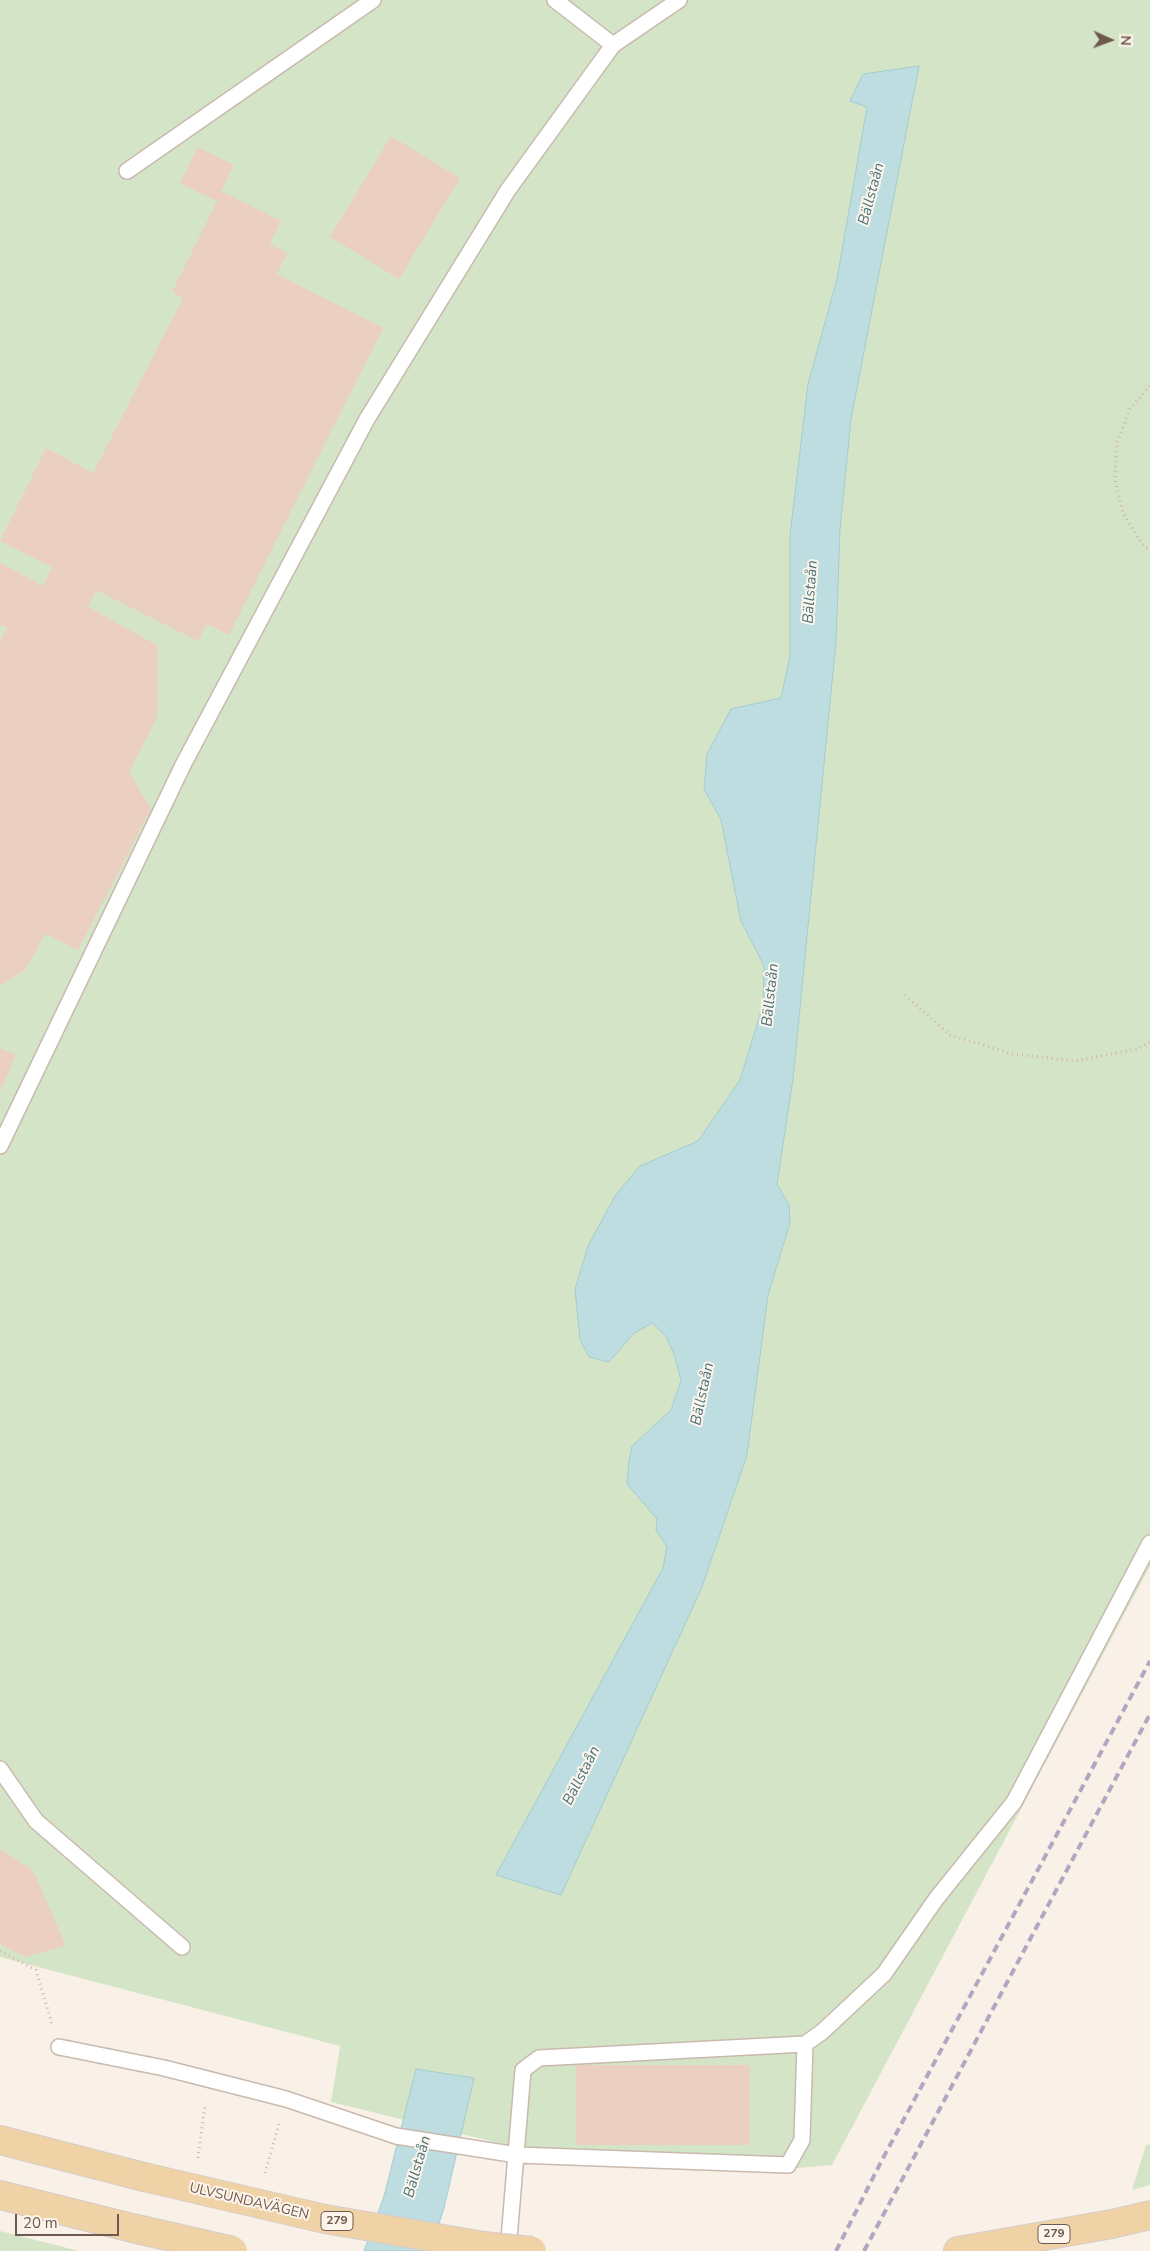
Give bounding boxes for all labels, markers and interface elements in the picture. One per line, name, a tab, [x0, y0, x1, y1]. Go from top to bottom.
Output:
north arrow	[1085, 15, 1135, 65]
text: N	[1116, 35, 1135, 46]
water label: Bällstaån	[855, 161, 889, 227]
water label: Bällstaån	[800, 560, 822, 624]
water label: Bällstaån	[759, 962, 783, 1028]
water label: Bällstaån	[688, 1361, 718, 1427]
water label: Bällstaån	[560, 1744, 604, 1808]
water label: Bällstaån	[401, 2134, 435, 2200]
street label: ULVSUNDAVÄGEN	[188, 2180, 310, 2224]
scale bar	[18, 2204, 121, 2236]
road number: 279	[321, 2212, 353, 2230]
text: 20 m	[23, 2213, 58, 2233]
road number: 279	[1038, 2224, 1070, 2244]

